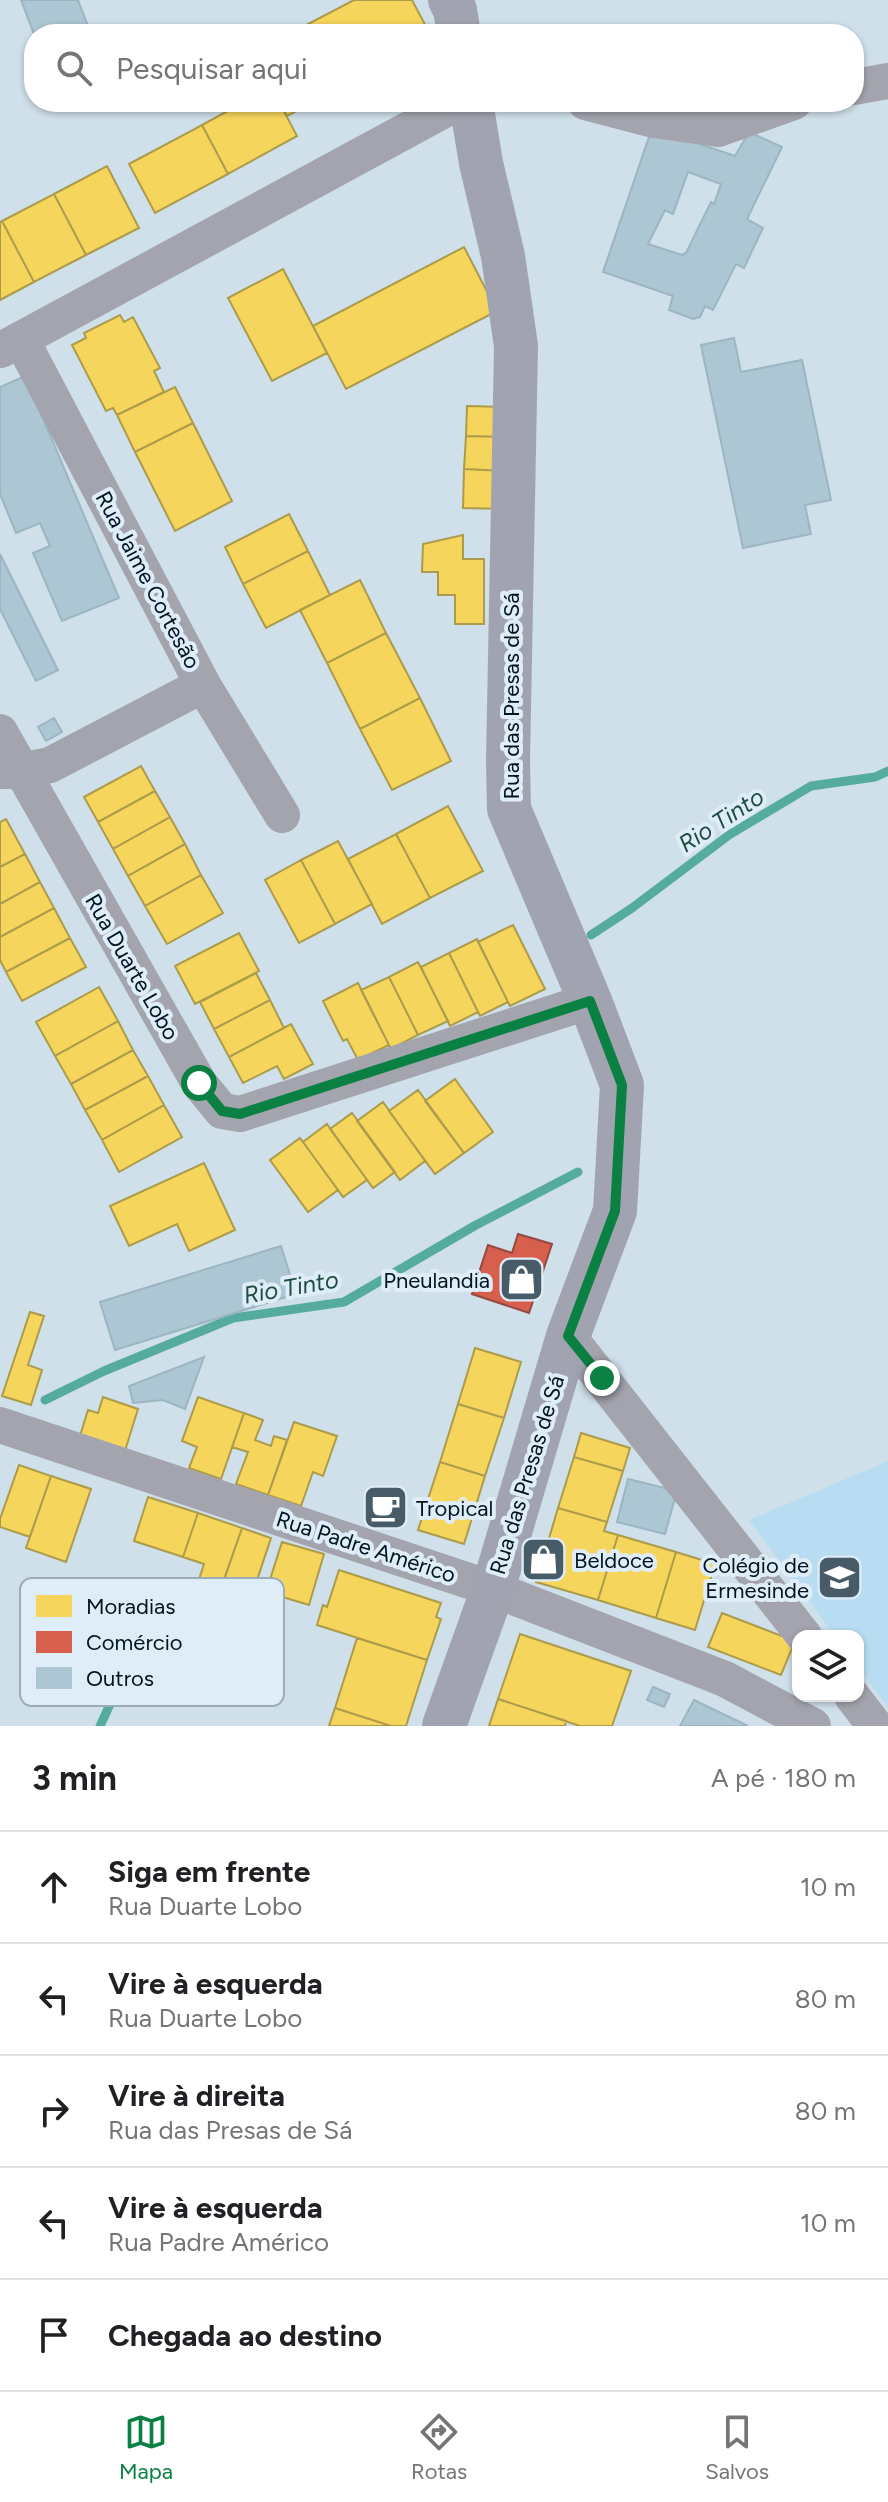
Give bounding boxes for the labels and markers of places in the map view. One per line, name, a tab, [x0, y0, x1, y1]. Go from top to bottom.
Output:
shop icon: Pneulandia	[497, 1256, 545, 1304]
place label: Pneulandia	[383, 1267, 490, 1294]
cafe icon: Tropical	[361, 1484, 409, 1532]
place label: Tropical	[416, 1495, 493, 1522]
shop icon: Beldoce	[519, 1536, 567, 1584]
place label: Beldoce	[574, 1547, 654, 1574]
place label: Colégio de Ermesinde	[702, 1552, 809, 1604]
school or university icon: Colégio de Ermesinde	[816, 1554, 864, 1602]

